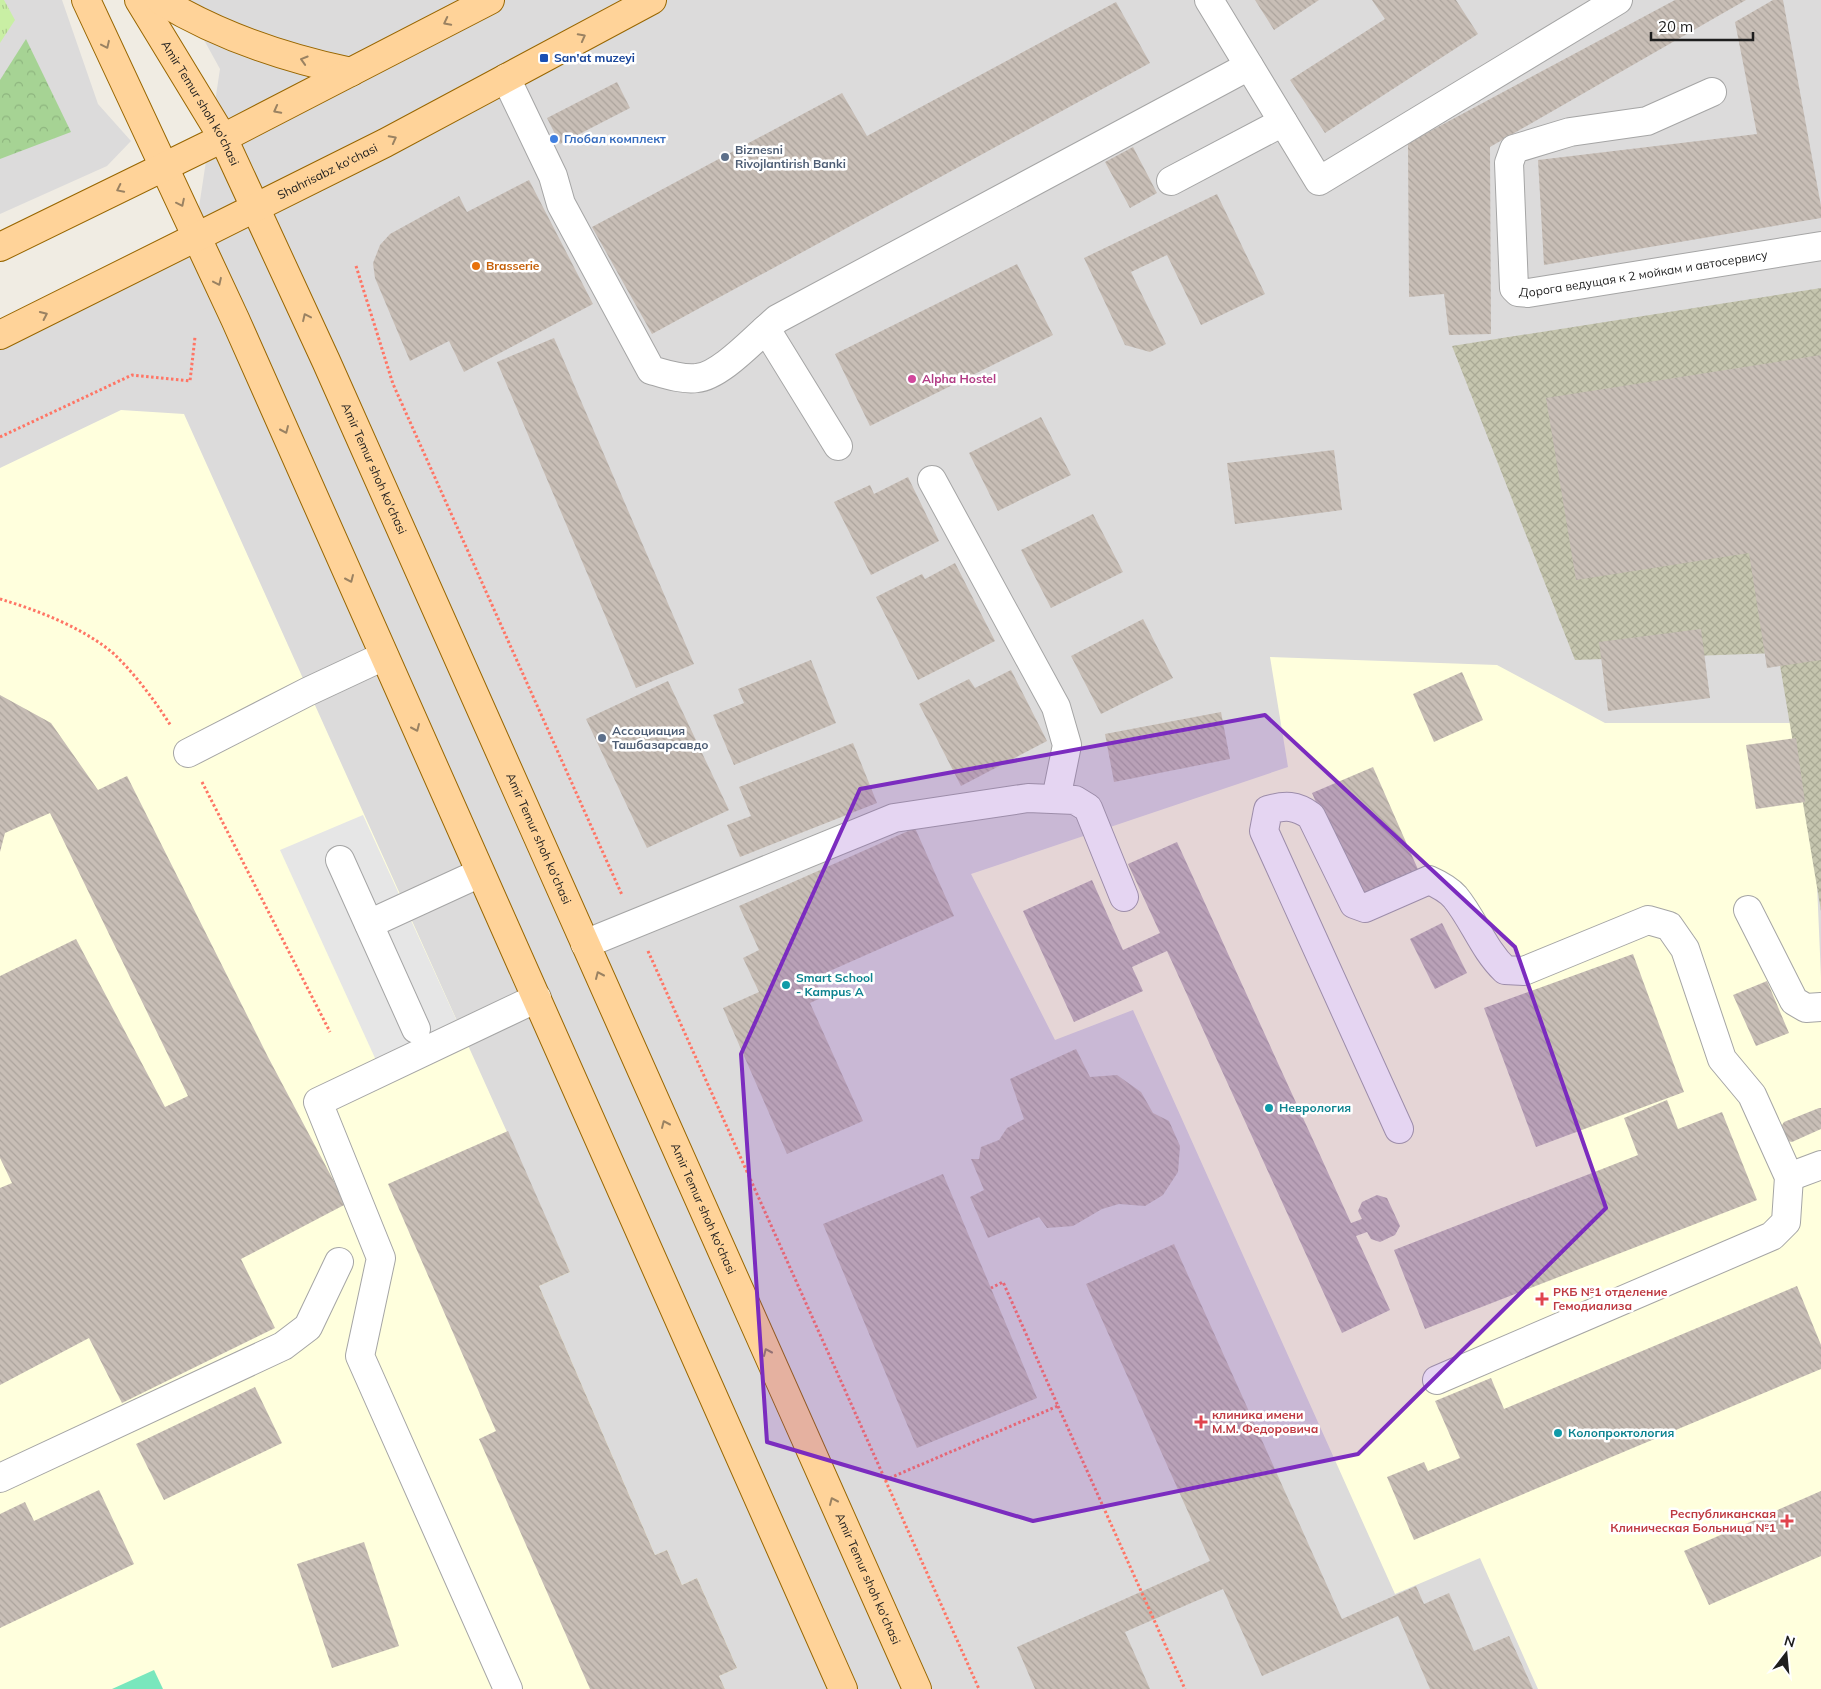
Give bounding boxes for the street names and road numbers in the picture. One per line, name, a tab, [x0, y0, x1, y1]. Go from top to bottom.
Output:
street label: Amir Temur shoh ko'chasi	[158, 38, 243, 168]
street label: Shahrisabz ko'chasi	[275, 140, 380, 203]
street label: Дорога ведущая к 2 мойкам и автосервису	[1518, 247, 1769, 300]
street label: Amir Temur shoh ko'chasi	[339, 400, 410, 537]
street label: Amir Temur shoh ko'chasi	[503, 770, 575, 907]
street label: Amir Temur shoh ko'chasi	[668, 1140, 740, 1277]
street label: Amir Temur shoh ko'chasi	[833, 1510, 904, 1647]

